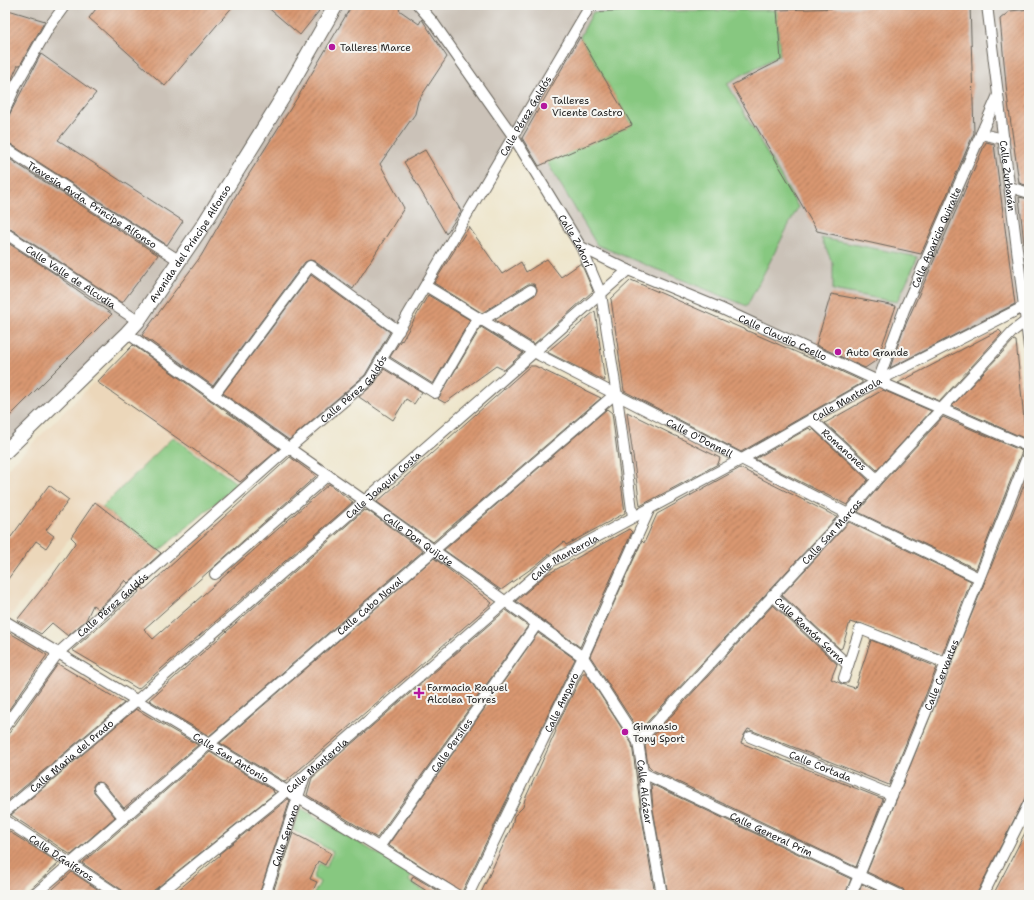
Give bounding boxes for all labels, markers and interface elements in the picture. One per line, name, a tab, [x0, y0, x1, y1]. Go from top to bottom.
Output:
place label: Talleres Marce	[340, 41, 411, 54]
marker: Talleres Marce	[327, 42, 337, 52]
street label: Calle Pérez Galdós	[497, 74, 554, 159]
place label: Talleres Vicente Castro	[552, 94, 623, 119]
marker: Talleres Vicente Castro	[539, 101, 549, 111]
street label: Calle Zurbarán	[997, 140, 1018, 212]
street label: Travesia Avda. Principe Alfonso	[25, 158, 159, 251]
street label: Avenida del Príncipe Alfonso	[147, 182, 234, 305]
street label: Calle Aparicio Quiralte	[909, 185, 964, 290]
street label: Calle Zahorí	[555, 212, 595, 269]
street label: Calle Valle de Alcudia	[23, 242, 119, 312]
street label: Calle Claudio Coello	[736, 311, 829, 363]
place label: Auto Grande	[846, 346, 909, 359]
marker: Auto Grande	[833, 347, 843, 357]
street label: Calle Pérez Galdós	[317, 353, 390, 426]
street label: Calle Manterola	[810, 374, 885, 424]
street label: Calle O'Donnell	[664, 416, 735, 461]
street label: Romanones	[819, 426, 869, 473]
street label: Calle Joaquín Costa	[343, 448, 424, 522]
street label: Calle San Marcos	[799, 496, 865, 567]
street label: Calle Don Quijote	[380, 510, 456, 569]
street label: Calle Manterola	[528, 531, 601, 584]
street label: Calle Pérez Galdós	[74, 570, 151, 640]
street label: Calle Cabo Noval	[334, 574, 405, 638]
street label: Calle Ramón Serna	[772, 595, 849, 667]
street label: Calle Cervantes	[921, 638, 962, 712]
street label: Calle Amparo	[542, 670, 582, 735]
place label: Farmacia Raquel Alcolea Torres	[427, 681, 507, 706]
marker: Farmacia Raquel Alcolea Torres	[414, 688, 424, 698]
street label: Calle Persiles	[428, 716, 475, 775]
street label: Calle Maria del Prado	[27, 717, 116, 795]
place label: Gimnasio Tony Sport	[633, 720, 685, 745]
marker: Gimnasio Tony Sport	[620, 727, 630, 737]
street label: Calle San Antonio	[190, 730, 271, 786]
street label: Calle Manterola	[283, 735, 351, 796]
street label: Calle Cortada	[787, 748, 854, 785]
street label: Calle Alcázar	[634, 759, 655, 826]
street label: Calle Serrano	[269, 803, 302, 868]
street label: Calle General Prim	[728, 809, 815, 860]
street label: Calle D.Gaiferos	[26, 832, 96, 884]

